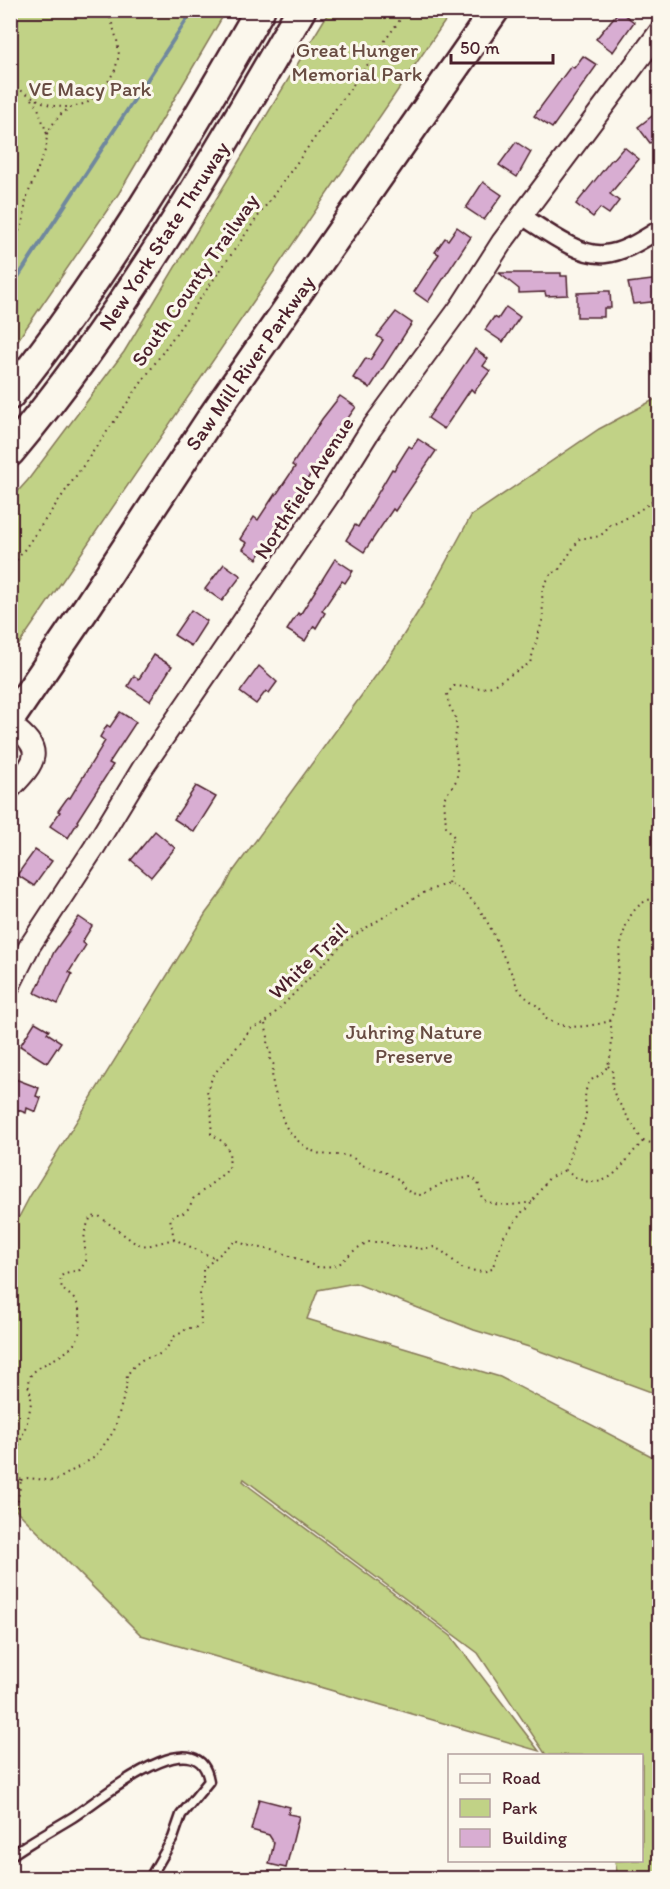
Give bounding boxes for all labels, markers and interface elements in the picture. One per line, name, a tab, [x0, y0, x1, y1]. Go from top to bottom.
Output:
scale bar	[451, 27, 553, 65]
park label: Great Hunger Memorial Park	[291, 37, 423, 86]
text: 50 m	[460, 37, 500, 59]
park label: VE Macy Park	[29, 76, 152, 101]
street label: New York State Thruway	[93, 136, 234, 335]
street label: South County Trailway	[126, 189, 264, 371]
street label: Saw Mill River Parkway	[180, 270, 320, 455]
street label: Northfield Avenue	[248, 412, 359, 563]
street label: White Trail	[263, 917, 352, 1004]
park label: Juhring Nature Preserve	[346, 1019, 482, 1068]
legend	[448, 1754, 643, 1862]
text: Road	[502, 1767, 541, 1789]
text: Park	[502, 1797, 537, 1819]
text: Building	[502, 1827, 568, 1849]

